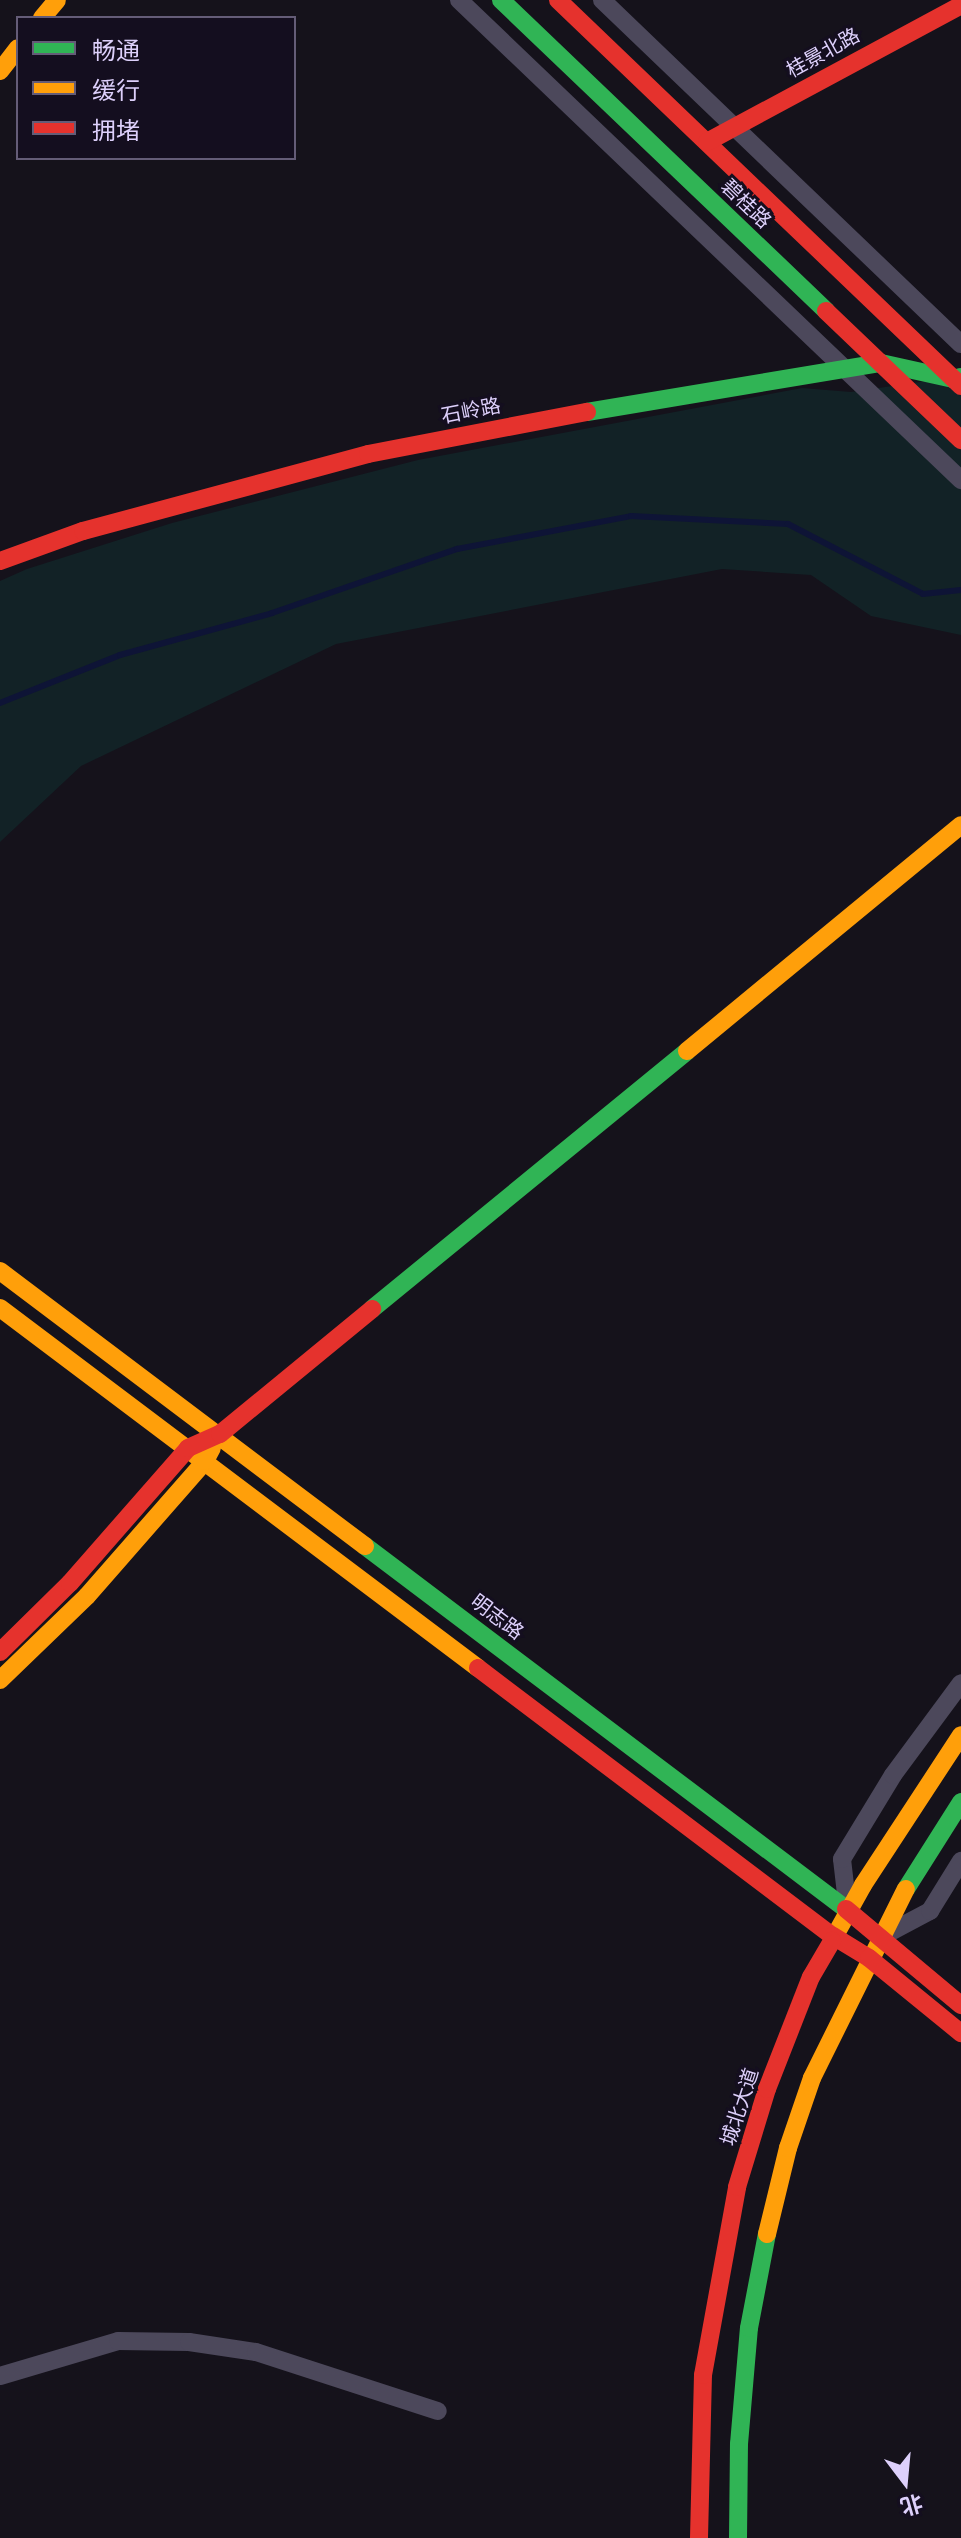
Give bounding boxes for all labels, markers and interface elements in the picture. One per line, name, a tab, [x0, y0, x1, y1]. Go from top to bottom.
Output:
legend	[16, 16, 296, 160]
street label: 桂景北路	[782, 23, 864, 83]
text: 畅通	[92, 36, 140, 65]
text: 缓行	[92, 76, 140, 105]
text: 拥堵	[92, 116, 140, 145]
street label: 碧桂路	[716, 175, 776, 233]
street label: 石岭路	[439, 393, 503, 429]
street label: 明志路	[466, 1589, 528, 1645]
street label: 城北大道	[716, 2065, 764, 2149]
north arrow	[865, 2442, 945, 2522]
text: 北	[897, 2490, 926, 2521]

